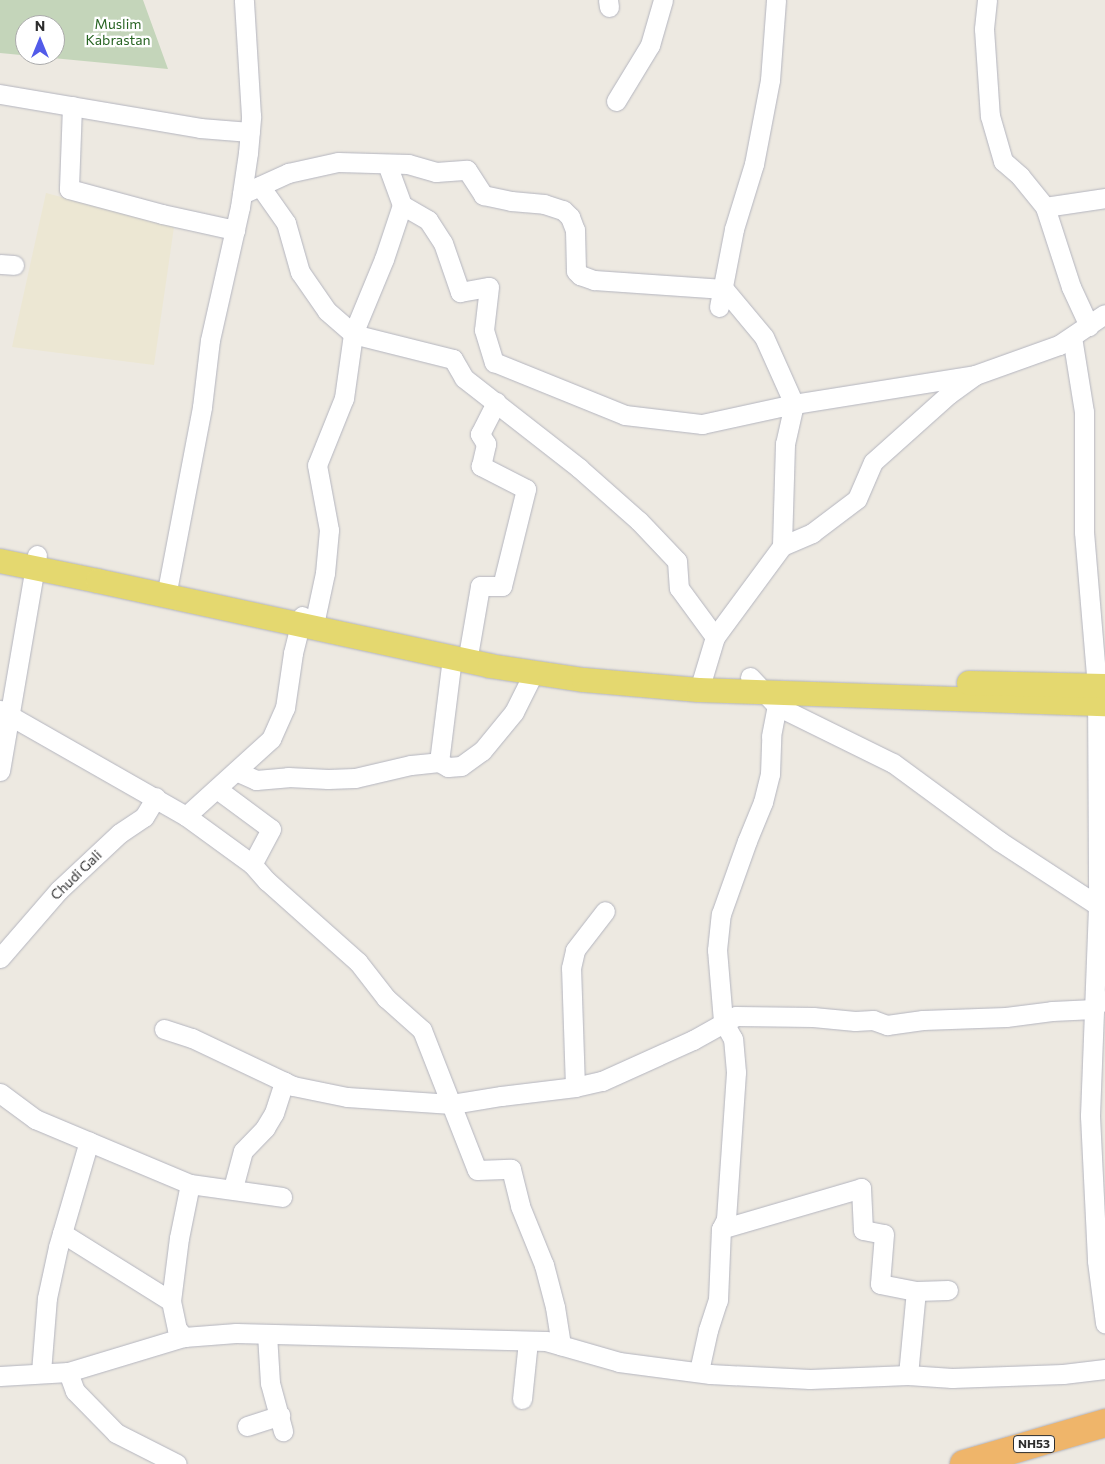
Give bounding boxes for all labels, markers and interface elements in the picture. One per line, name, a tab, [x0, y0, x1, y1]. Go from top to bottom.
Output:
north arrow	[15, 15, 65, 65]
park label: Muslim Kabrastan	[85, 16, 151, 48]
text: N	[35, 17, 45, 34]
street label: Chudi Gali	[47, 847, 105, 903]
road number: NH53	[1013, 1435, 1055, 1454]

